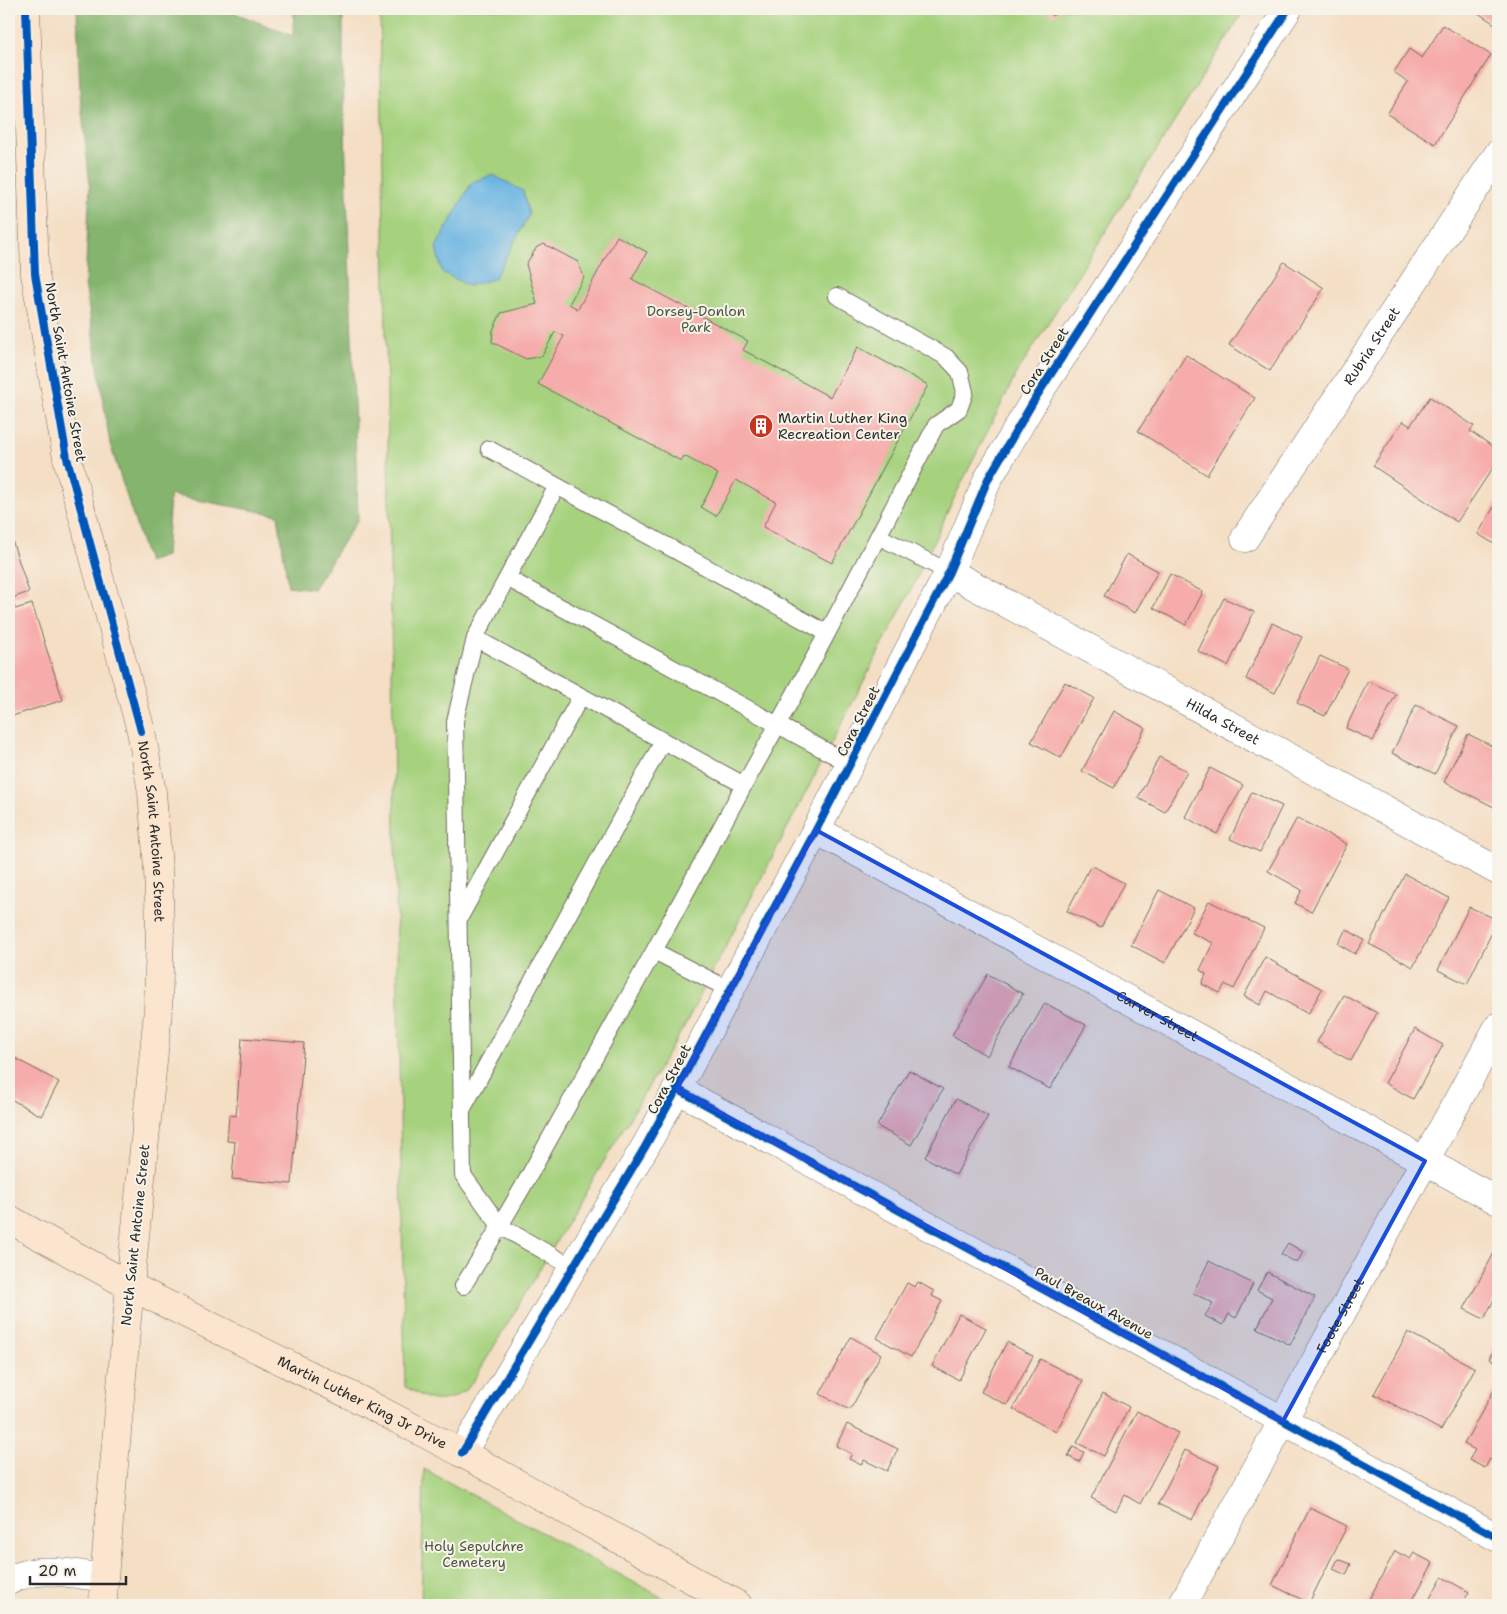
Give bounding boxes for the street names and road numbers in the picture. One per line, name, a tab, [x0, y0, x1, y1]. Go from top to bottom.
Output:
street label: North Saint Antoine Street	[41, 281, 91, 463]
street label: Rubria Street	[1339, 303, 1404, 389]
street label: Cora Street	[1016, 324, 1072, 398]
street label: Cora Street	[833, 683, 883, 759]
street label: Hilda Street	[1183, 694, 1263, 749]
street label: North Saint Antoine Street	[134, 739, 169, 923]
street label: Carver Street	[1113, 986, 1202, 1046]
street label: Cora Street	[643, 1041, 695, 1117]
street label: North Saint Antoine Street	[117, 1143, 153, 1327]
street label: Paul Breaux Avenue	[1031, 1263, 1157, 1343]
street label: Foote Street	[1312, 1274, 1368, 1357]
street label: Martin Luther King Jr Drive	[274, 1351, 450, 1453]

